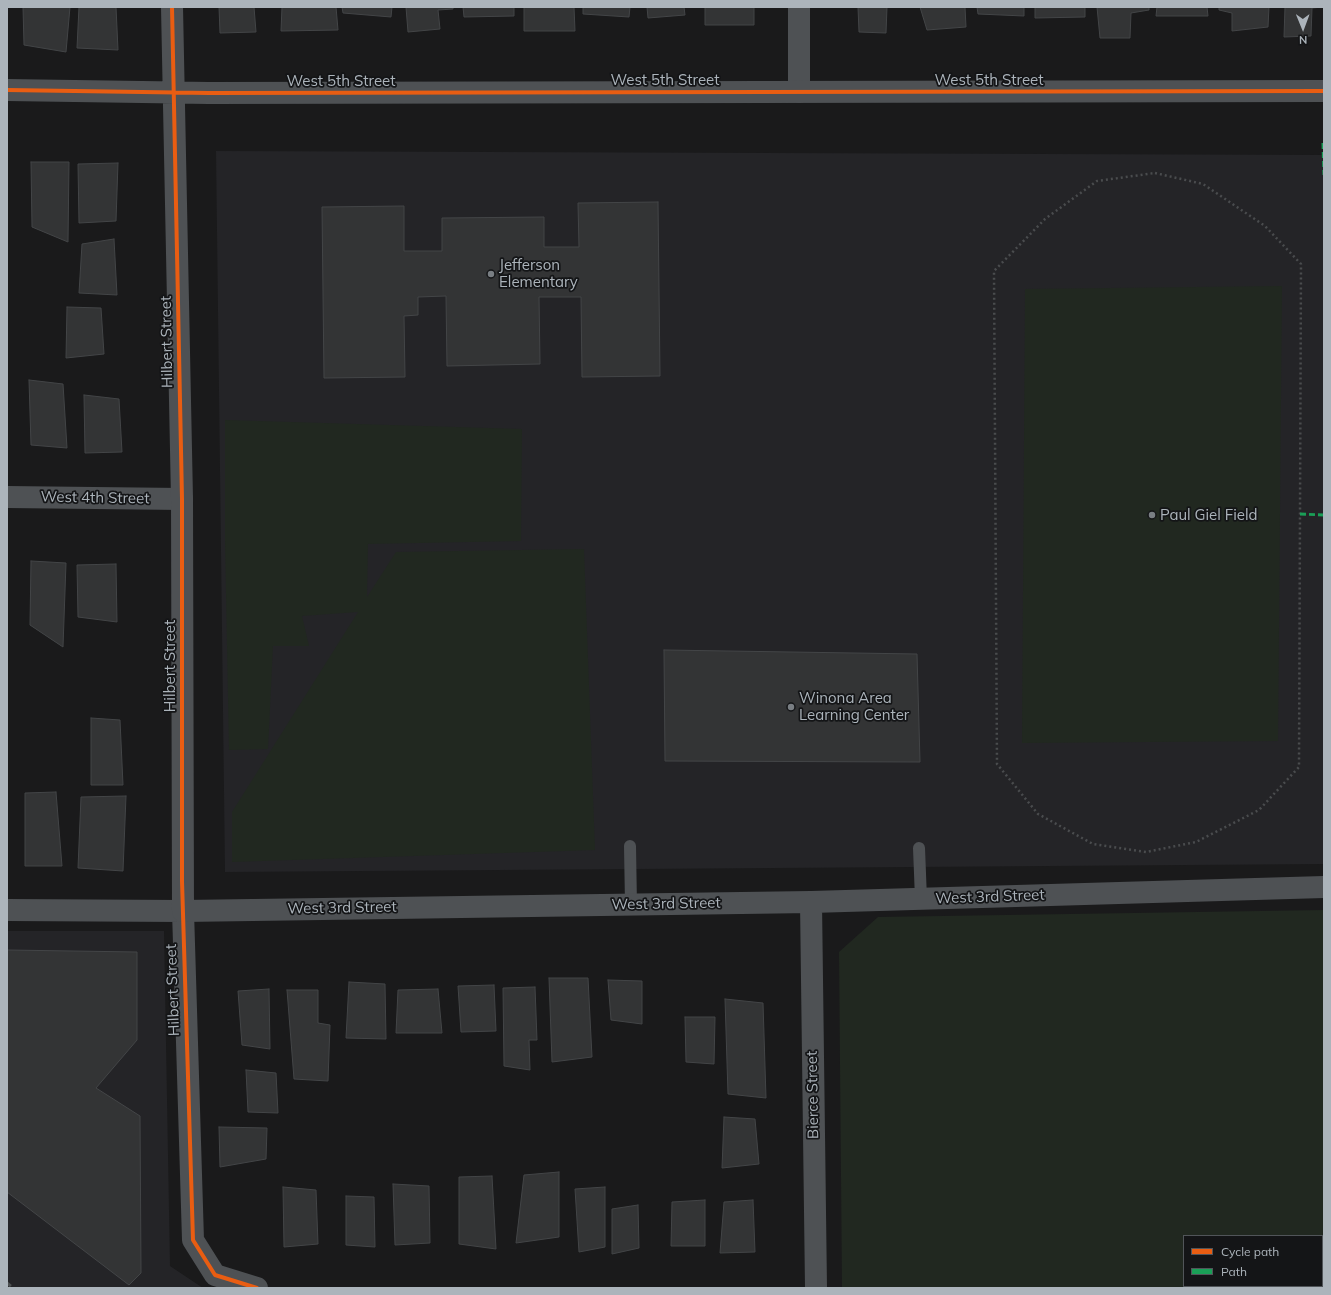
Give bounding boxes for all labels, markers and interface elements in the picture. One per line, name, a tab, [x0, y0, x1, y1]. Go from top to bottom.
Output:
north arrow	[1283, 8, 1323, 48]
text: N	[1299, 33, 1307, 47]
street label: West 5th Street	[611, 71, 719, 89]
street label: West 5th Street	[935, 71, 1043, 89]
street label: West 5th Street	[287, 72, 395, 90]
place label: Jefferson Elementary	[499, 256, 578, 291]
marker: Jefferson Elementary	[486, 269, 496, 279]
street label: Hilbert Street	[157, 296, 177, 388]
street label: West 4th Street	[40, 488, 150, 508]
place label: Paul Giel Field	[1160, 506, 1257, 524]
marker: Paul Giel Field	[1147, 510, 1157, 520]
street label: Hilbert Street	[161, 620, 179, 712]
place label: Winona Area Learning Center	[799, 689, 909, 724]
marker: Winona Area Learning Center	[786, 702, 796, 712]
street label: West 3rd Street	[935, 886, 1045, 908]
street label: West 3rd Street	[611, 894, 721, 914]
street label: West 3rd Street	[287, 898, 397, 918]
street label: Hilbert Street	[162, 944, 184, 1036]
street label: Bierce Street	[803, 1051, 823, 1139]
legend	[1183, 1235, 1323, 1287]
text: Cycle path	[1221, 1244, 1279, 1259]
text: Path	[1221, 1264, 1247, 1279]

